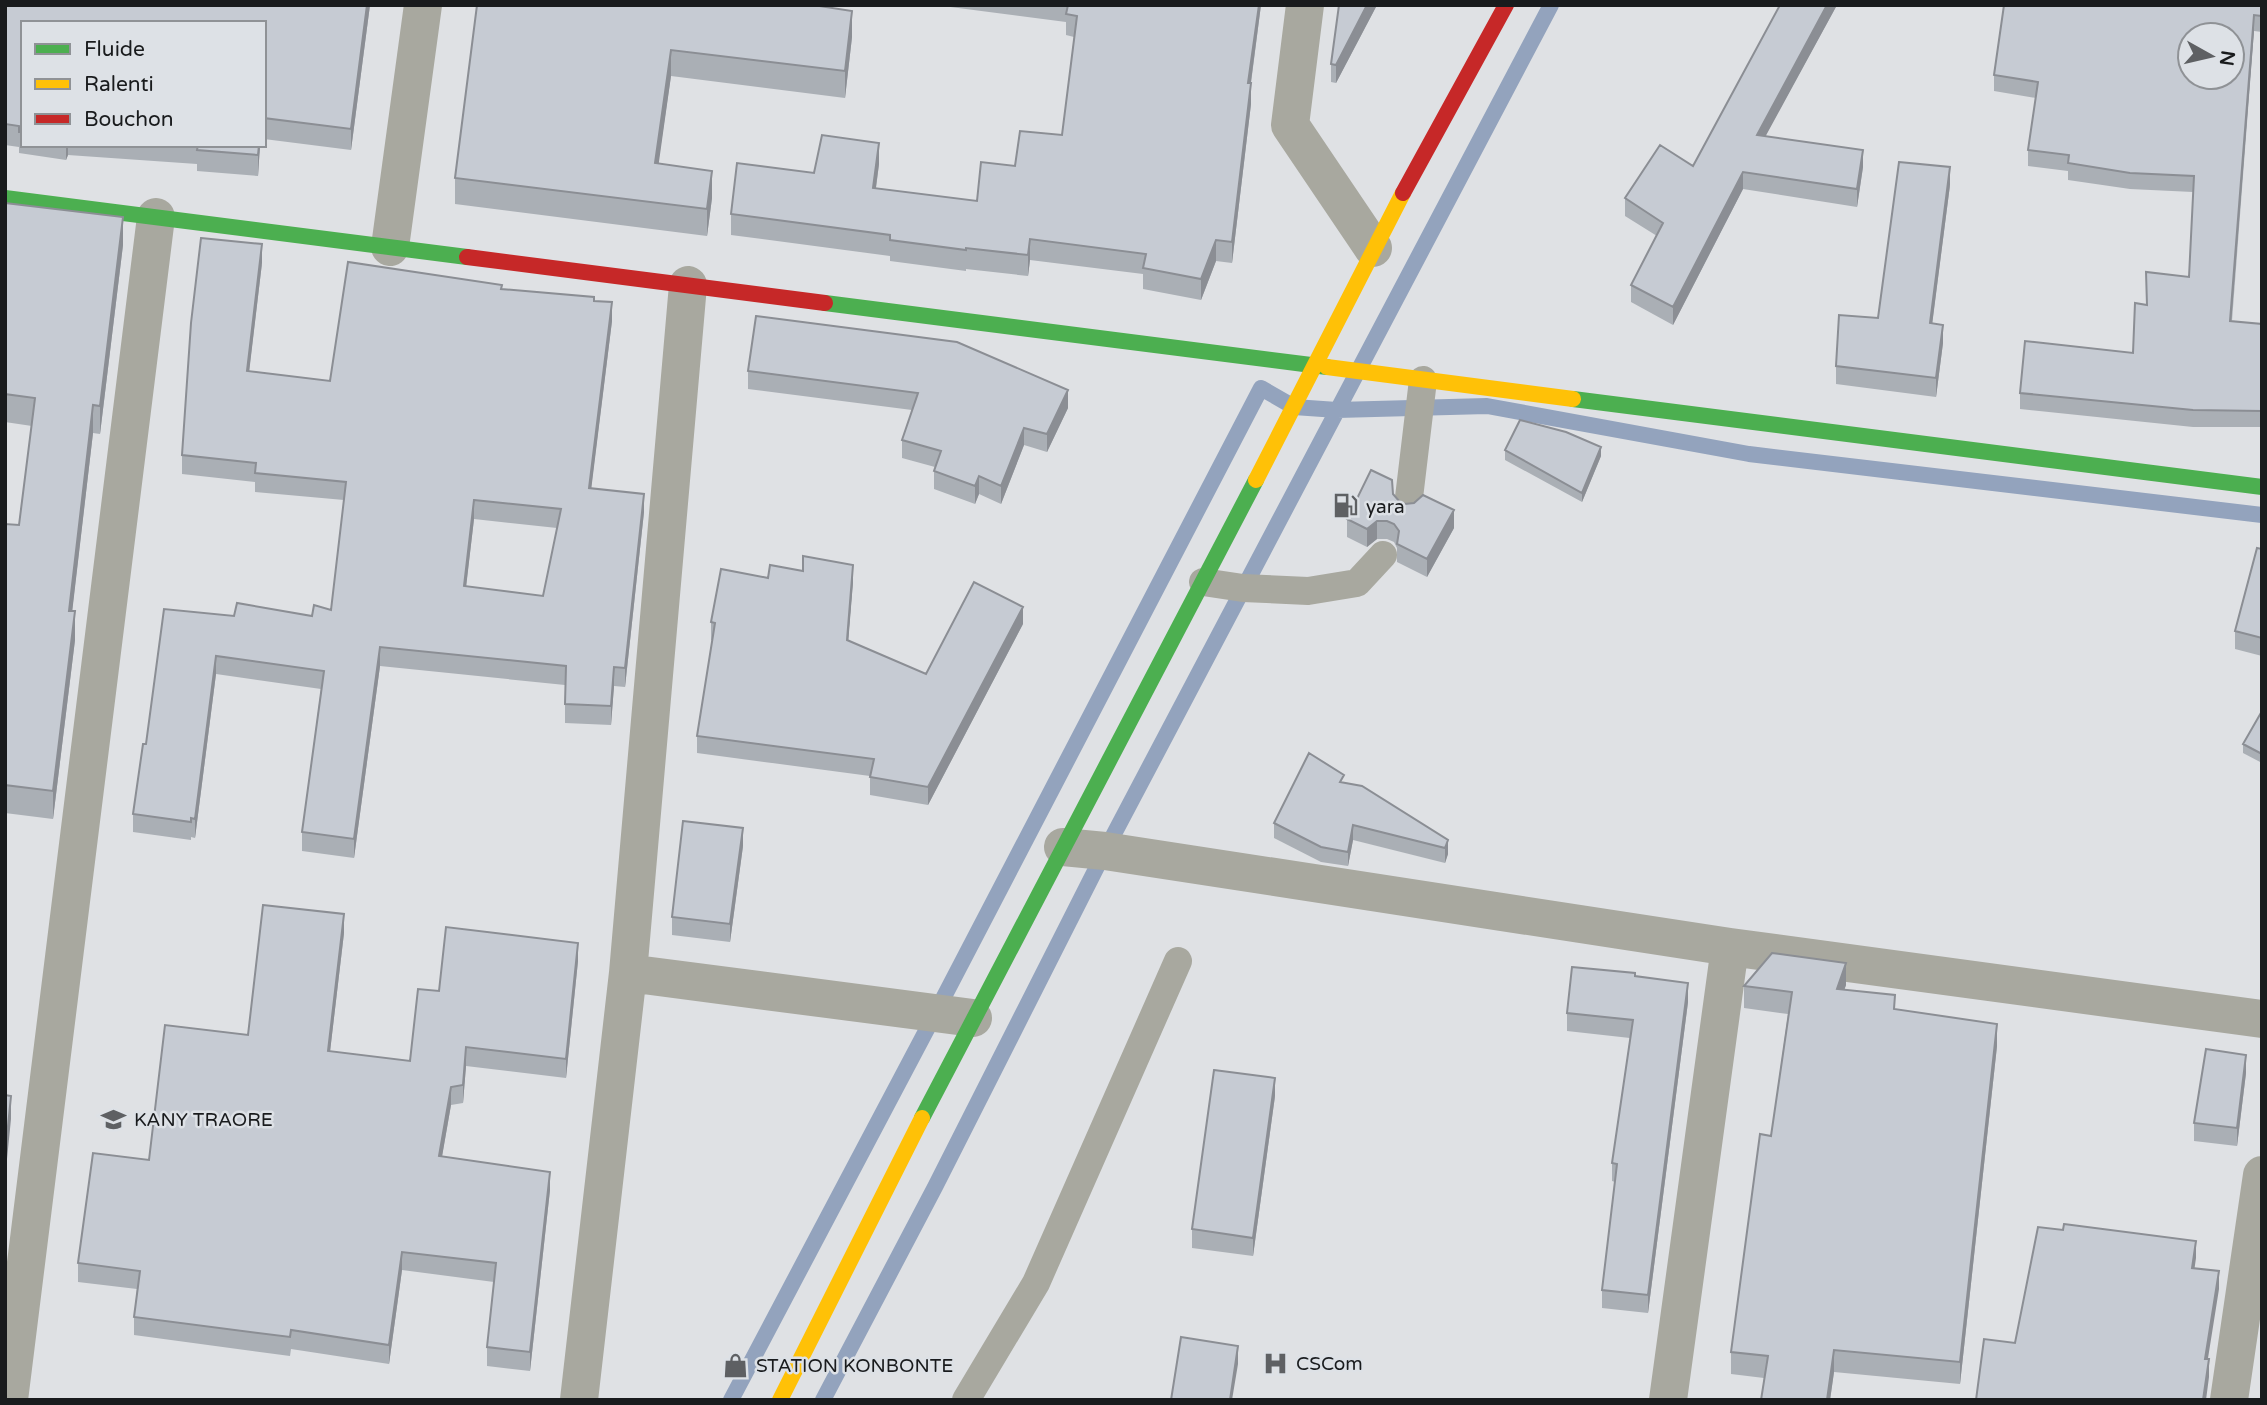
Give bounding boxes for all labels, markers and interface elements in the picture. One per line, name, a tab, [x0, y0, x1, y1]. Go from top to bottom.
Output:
legend	[21, 21, 266, 147]
north arrow	[2176, 21, 2246, 91]
text: Fluide	[84, 37, 145, 62]
text: N	[2215, 49, 2239, 67]
text: Ralenti	[84, 72, 154, 97]
text: Bouchon	[84, 107, 174, 132]
fuel station icon: yara	[1332, 492, 1360, 520]
place label: yara	[1366, 496, 1405, 518]
school or university icon: KANY TRAORE	[100, 1105, 128, 1133]
place label: KANY TRAORE	[134, 1109, 273, 1131]
hospital icon: CSCom	[1262, 1349, 1290, 1377]
shop icon: STATION KONBONTE	[722, 1351, 750, 1379]
place label: CSCom	[1296, 1353, 1363, 1375]
place label: STATION KONBONTE	[756, 1355, 953, 1377]

